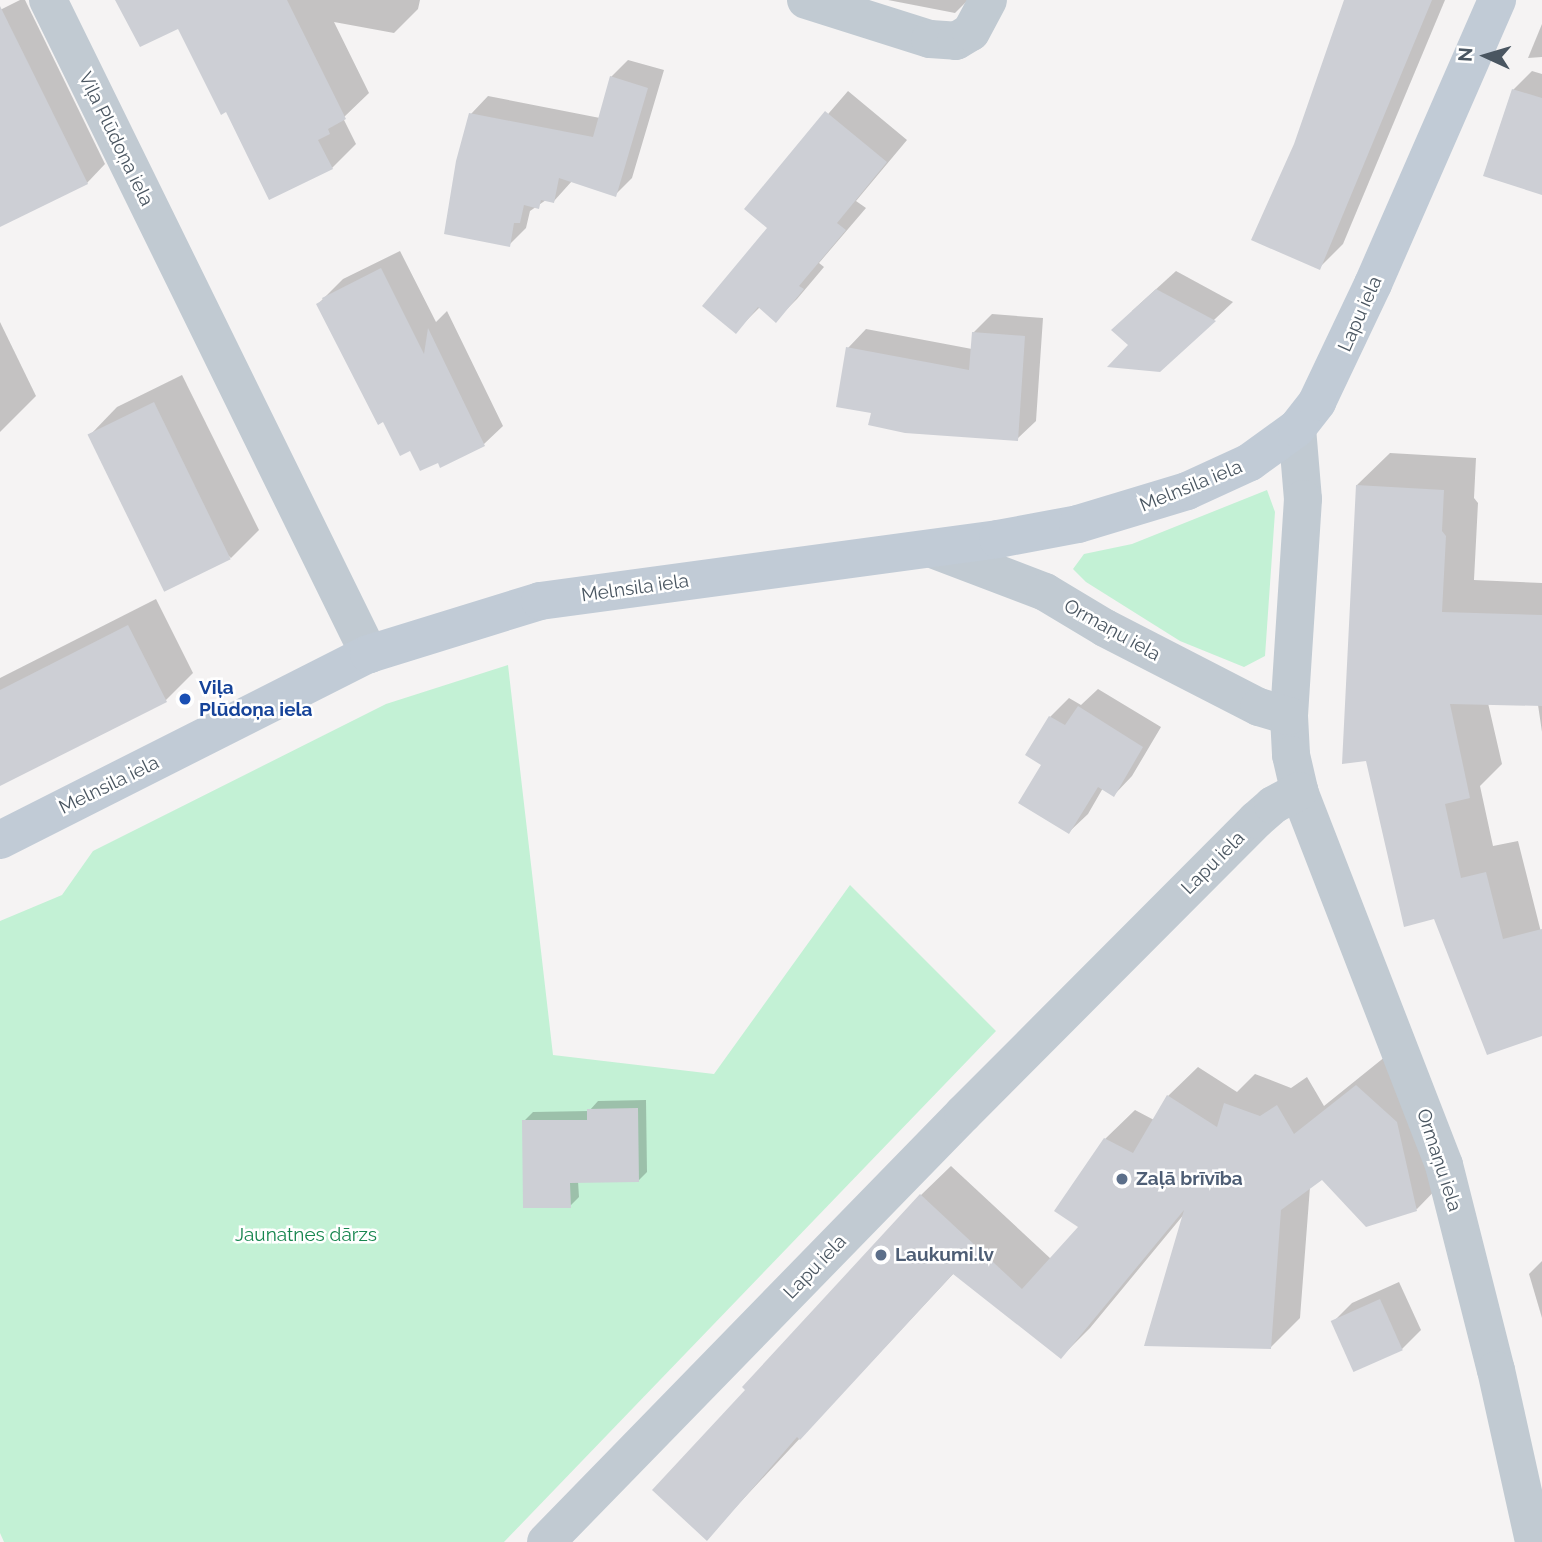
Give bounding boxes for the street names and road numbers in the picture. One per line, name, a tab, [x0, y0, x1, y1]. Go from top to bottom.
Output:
street label: Viļa Plūdoņa iela	[74, 68, 158, 210]
street label: Lapu iela	[1333, 273, 1387, 355]
street label: Melnsila iela	[1136, 455, 1246, 517]
street label: Melnsila iela	[580, 569, 690, 607]
street label: Ormaņu iela	[1060, 594, 1164, 666]
street label: Melnsila iela	[55, 751, 163, 819]
street label: Lapu iela	[1177, 827, 1249, 899]
street label: Ormaņu iela	[1412, 1106, 1466, 1214]
street label: Lapu iela	[779, 1230, 851, 1304]

